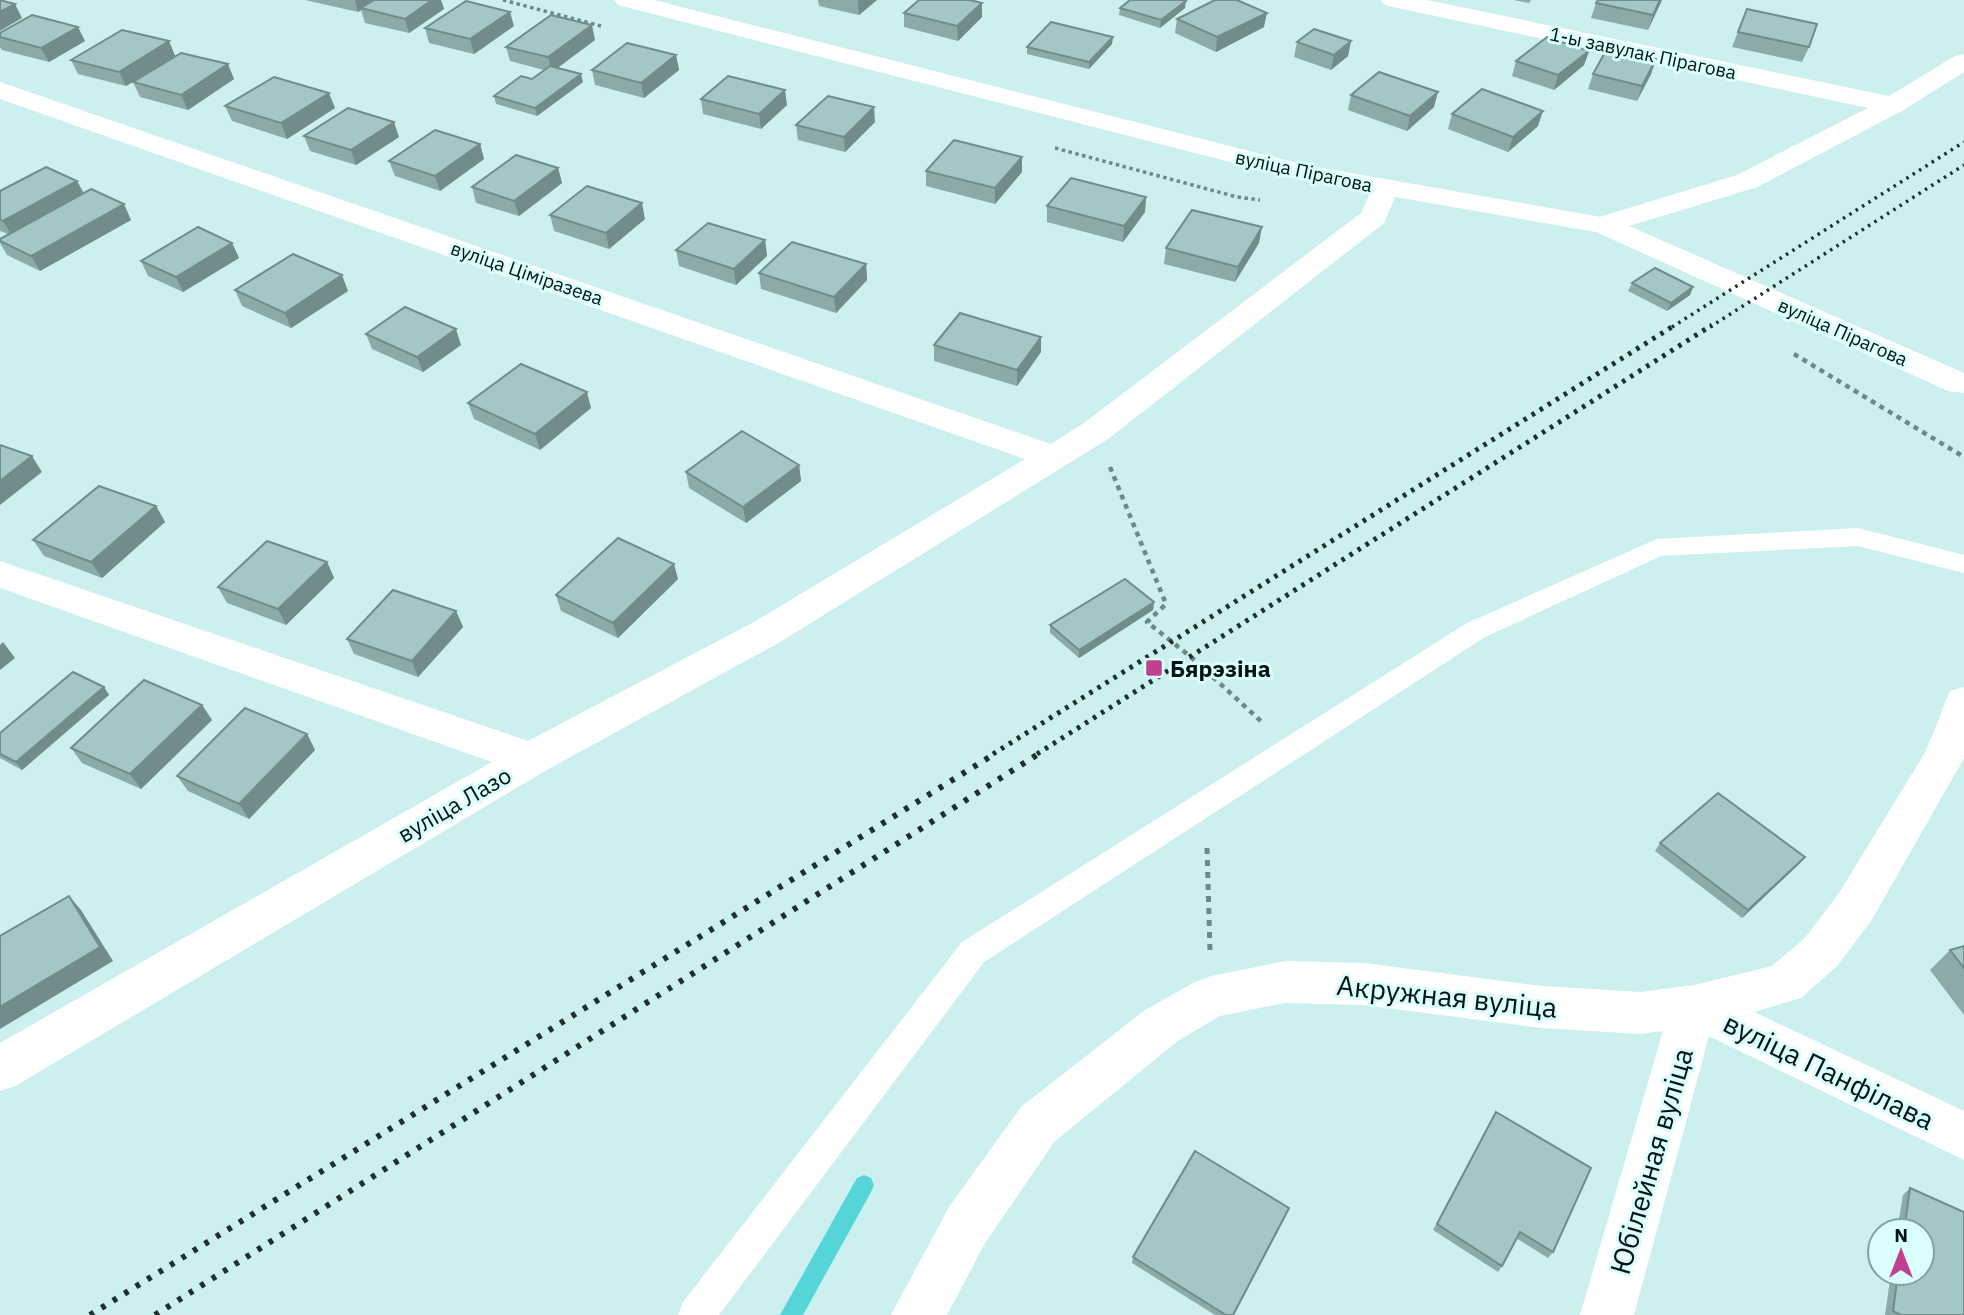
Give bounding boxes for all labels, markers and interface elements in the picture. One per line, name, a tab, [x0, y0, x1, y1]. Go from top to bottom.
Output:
street label: 1-ы завулак Пірагова	[1547, 21, 1739, 85]
street label: вуліца Пірагова	[1233, 145, 1375, 197]
street label: вуліца Ціміразева	[448, 236, 606, 310]
street label: вуліца Пірагова	[1774, 293, 1912, 371]
place label: Бярэзіна	[1170, 653, 1271, 683]
marker: Бярэзіна	[1144, 658, 1164, 678]
street label: вуліца Лазо	[392, 759, 516, 849]
street label: Акружная вуліца	[1335, 966, 1559, 1026]
street label: вуліца Панфілава	[1717, 1004, 1941, 1138]
street label: Юбілейная вуліца	[1601, 1043, 1701, 1278]
north arrow	[1866, 1217, 1936, 1287]
text: N	[1894, 1223, 1908, 1247]

